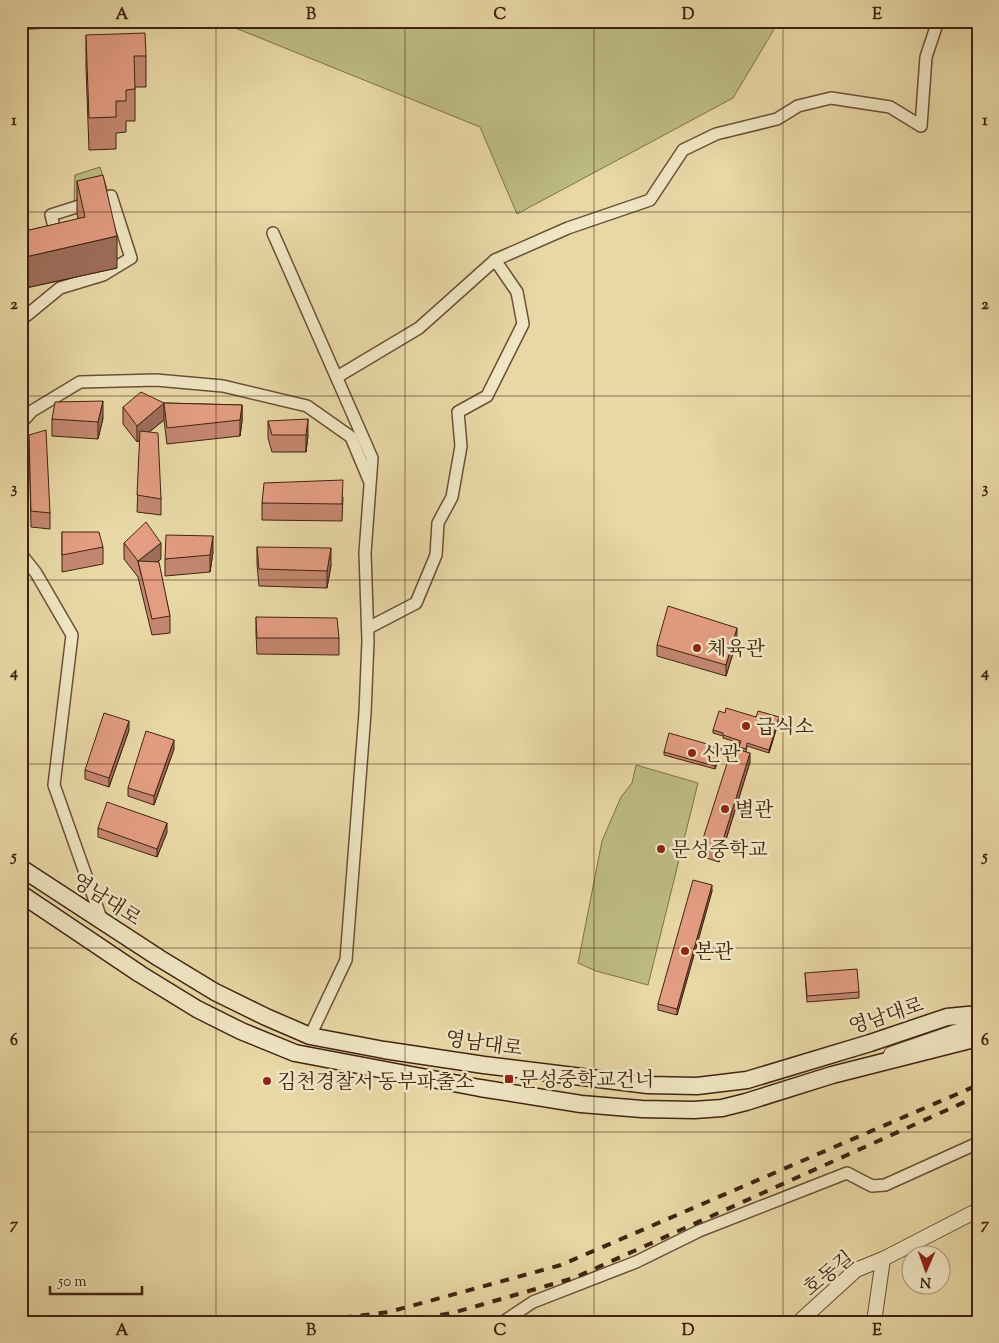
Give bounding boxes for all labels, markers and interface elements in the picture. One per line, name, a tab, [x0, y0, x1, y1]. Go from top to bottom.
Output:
text: A	[116, 4, 129, 27]
text: B	[306, 4, 316, 27]
text: C	[494, 4, 507, 27]
text: D	[682, 4, 695, 27]
text: E	[872, 4, 882, 27]
text: 1	[11, 110, 17, 133]
text: 1	[982, 110, 988, 133]
text: 2	[10, 294, 18, 317]
text: 2	[981, 294, 989, 317]
text: 3	[11, 478, 18, 501]
text: 3	[982, 478, 989, 501]
place label: 체육관	[707, 636, 766, 665]
marker: 체육관	[691, 642, 703, 654]
text: 4	[9, 662, 18, 685]
text: 4	[980, 662, 989, 685]
place label: 급식소	[756, 714, 814, 743]
marker: 급식소	[740, 720, 752, 732]
place label: 신관	[702, 741, 741, 770]
marker: 신관	[686, 747, 698, 759]
place label: 별관	[735, 797, 774, 826]
marker: 별관	[719, 803, 731, 815]
place label: 문성중학교	[671, 837, 768, 866]
marker: 문성중학교	[655, 843, 667, 855]
text: 5	[9, 846, 17, 869]
text: 5	[980, 846, 988, 869]
street label: 영남대로	[65, 868, 146, 934]
place label: 본관	[695, 939, 734, 968]
marker: 본관	[679, 945, 691, 957]
street label: 영남대로	[846, 992, 928, 1043]
street label: 영남대로	[443, 1026, 524, 1065]
text: 6	[10, 1030, 18, 1053]
text: 6	[981, 1030, 989, 1053]
place label: 문성중학교건너	[519, 1067, 654, 1096]
place label: 김천경찰서 동부파출소	[277, 1069, 474, 1098]
marker: 문성중학교건너	[503, 1073, 515, 1085]
marker: 김천경찰서 동부파출소	[261, 1075, 273, 1087]
text: 7	[10, 1214, 19, 1237]
text: 7	[981, 1214, 990, 1237]
street label: 호동길	[798, 1245, 861, 1304]
north arrow	[902, 1246, 952, 1296]
scale bar	[50, 1263, 142, 1295]
text: N	[920, 1271, 932, 1291]
text: 50 m	[57, 1272, 87, 1293]
text: A	[116, 1320, 129, 1343]
text: B	[306, 1320, 316, 1343]
text: C	[494, 1320, 507, 1343]
text: D	[682, 1320, 695, 1343]
text: E	[872, 1320, 882, 1343]

